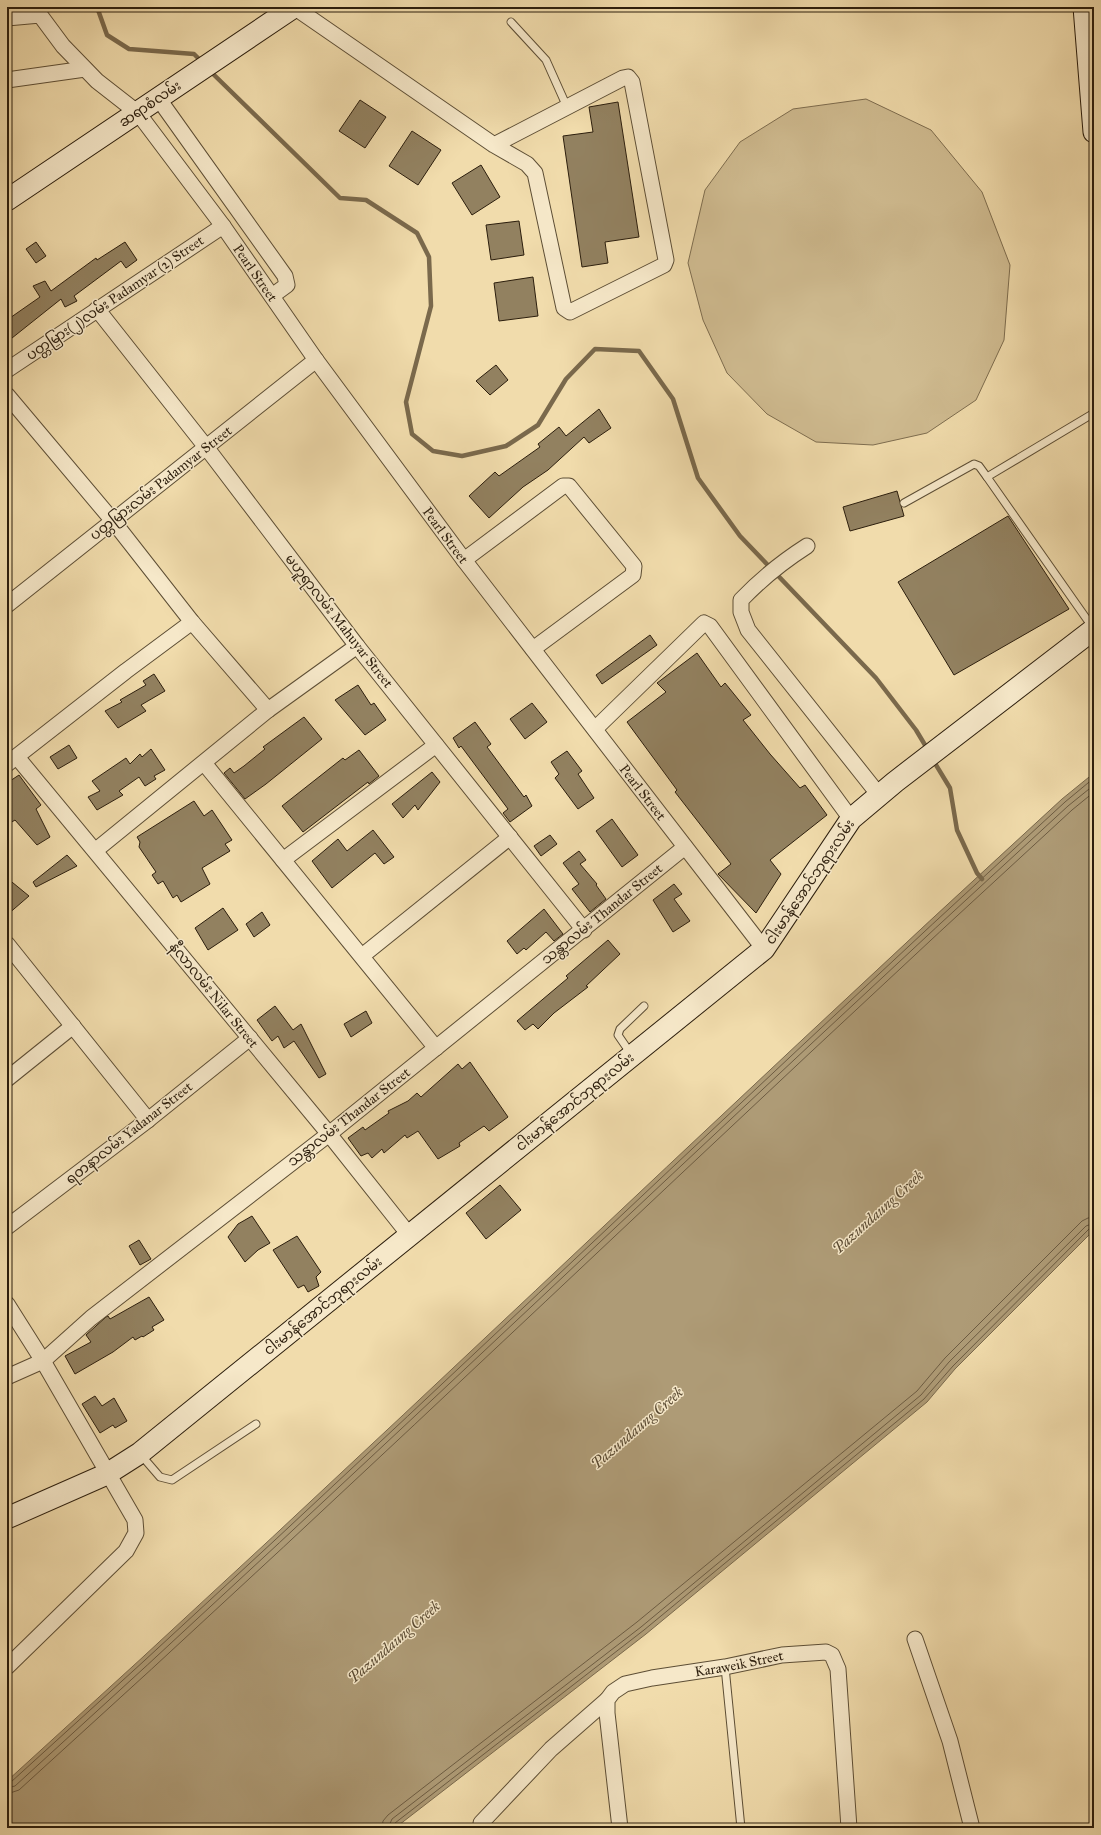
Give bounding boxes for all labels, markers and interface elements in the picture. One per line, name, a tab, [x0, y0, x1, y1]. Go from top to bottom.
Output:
street label: ဆရာစံလမ်း	[115, 75, 186, 133]
street label: ပတ္တမြား(၂)လမ်း Padamyar (2) Street	[22, 230, 209, 366]
street label: Pearl Street	[230, 241, 281, 305]
street label: ပတ္တမြားလမ်း Padamyar Street	[85, 421, 237, 546]
street label: Pearl Street	[419, 504, 472, 567]
street label: မဟူရာလမ်း Mahuyar Street	[279, 549, 398, 693]
street label: Pearl Street	[616, 761, 670, 824]
street label: ငါးမာန်အောင်ဘုရားလမ်း	[760, 815, 861, 949]
street label: သန္တာလမ်း Thandar Street	[537, 858, 668, 970]
street label: နီလာလမ်း Nilar Street	[164, 937, 264, 1053]
street label: ငါးမာန်အောင်ဘုရားလမ်း	[511, 1048, 639, 1157]
street label: သန္တာလမ်း Thandar Street	[283, 1062, 416, 1173]
street label: ရတနာလမ်း Yadanar Street	[61, 1077, 198, 1190]
water label: Pazundaung Creek	[829, 1166, 927, 1258]
street label: ငါးမာန်အောင်ဘုရားလမ်း	[259, 1252, 387, 1361]
water label: Pazundaung Creek	[587, 1383, 687, 1473]
water label: Pazundaung Creek	[344, 1597, 444, 1687]
street label: Karaweik Street	[693, 1646, 785, 1680]

